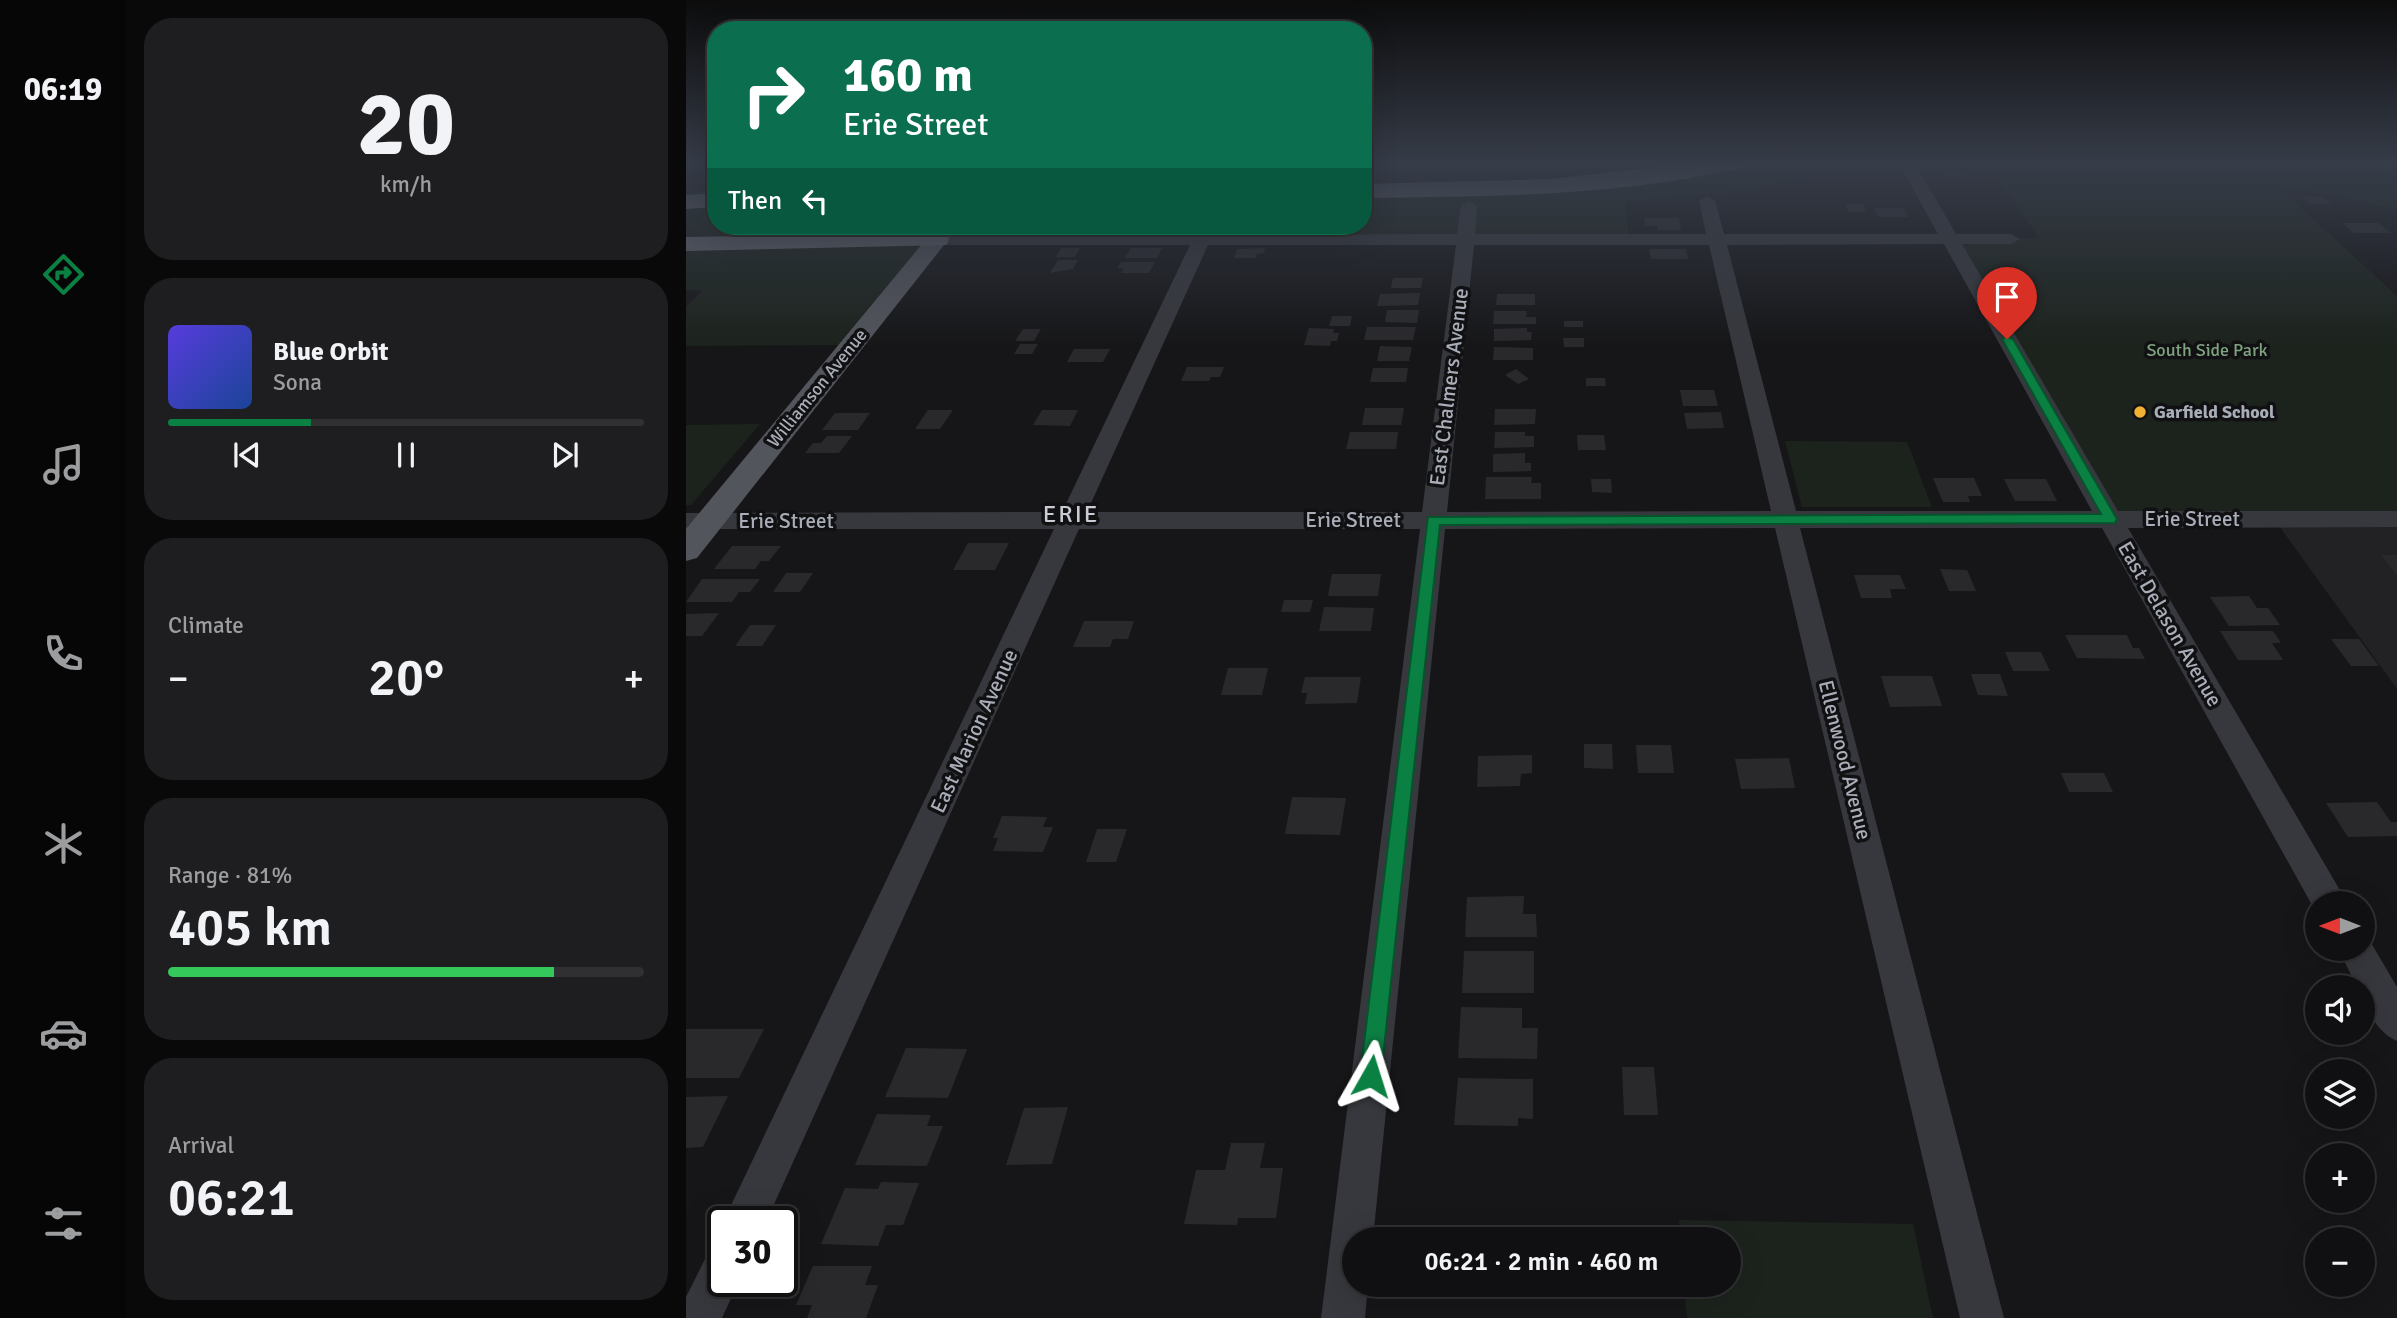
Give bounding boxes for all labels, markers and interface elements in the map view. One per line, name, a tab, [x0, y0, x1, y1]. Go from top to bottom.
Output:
text: 160 m	[843, 45, 973, 105]
icon: right	[728, 49, 819, 140]
text: 20	[357, 68, 455, 181]
text: 06:19	[24, 70, 102, 109]
text: Erie Street	[843, 105, 989, 144]
text: km/h	[380, 170, 432, 199]
icon: left	[796, 182, 834, 220]
text: Then	[728, 185, 782, 217]
icon: directions	[39, 250, 88, 299]
pin	[1977, 267, 2037, 339]
icon: arrive	[1988, 278, 2026, 316]
street label: East Chalmers Avenue	[1424, 287, 1474, 487]
street label: Williamson Avenue	[762, 324, 872, 452]
text: Blue Orbit	[273, 336, 389, 368]
park label: South Side Park	[2146, 339, 2268, 361]
text: Sona	[273, 368, 322, 397]
place label: Garfield School	[2154, 401, 2275, 423]
marker: Garfield School	[2132, 404, 2148, 420]
icon: previous	[228, 436, 266, 474]
icon: pause	[387, 436, 425, 474]
icon: next	[546, 436, 584, 474]
icon: music	[39, 440, 88, 489]
district label: ERIE	[1043, 499, 1099, 529]
street label: Erie Street	[2144, 506, 2240, 532]
street label: Erie Street	[1305, 507, 1401, 533]
street label: Erie Street	[738, 508, 834, 534]
street label: East Delason Avenue	[2112, 537, 2228, 711]
text: Climate	[168, 611, 244, 640]
icon: phone	[39, 629, 88, 678]
street label: East Marion Avenue	[925, 645, 1023, 817]
text: 20°	[368, 646, 444, 710]
text: −	[168, 655, 189, 702]
text: +	[623, 655, 644, 702]
street label: Ellenwood Avenue	[1813, 677, 1877, 843]
icon: climate	[39, 819, 88, 868]
text: Range · 81%	[168, 861, 292, 890]
north arrow	[2305, 891, 2375, 961]
map controls	[2305, 891, 2375, 1297]
text: 405 km	[168, 896, 332, 960]
button: sound	[2305, 975, 2375, 1045]
icon: car	[39, 1009, 88, 1058]
position arrow	[1334, 1039, 1408, 1113]
button: layers	[2305, 1059, 2375, 1129]
text: Arrival	[168, 1131, 234, 1160]
button: +	[2305, 1143, 2375, 1213]
text: 06:21	[168, 1166, 295, 1230]
icon: filters	[39, 1199, 88, 1248]
speed limit sign: 30	[707, 1206, 798, 1297]
button: −	[2305, 1227, 2375, 1297]
text: 06:21 · 2 min · 460 m	[1425, 1246, 1658, 1278]

